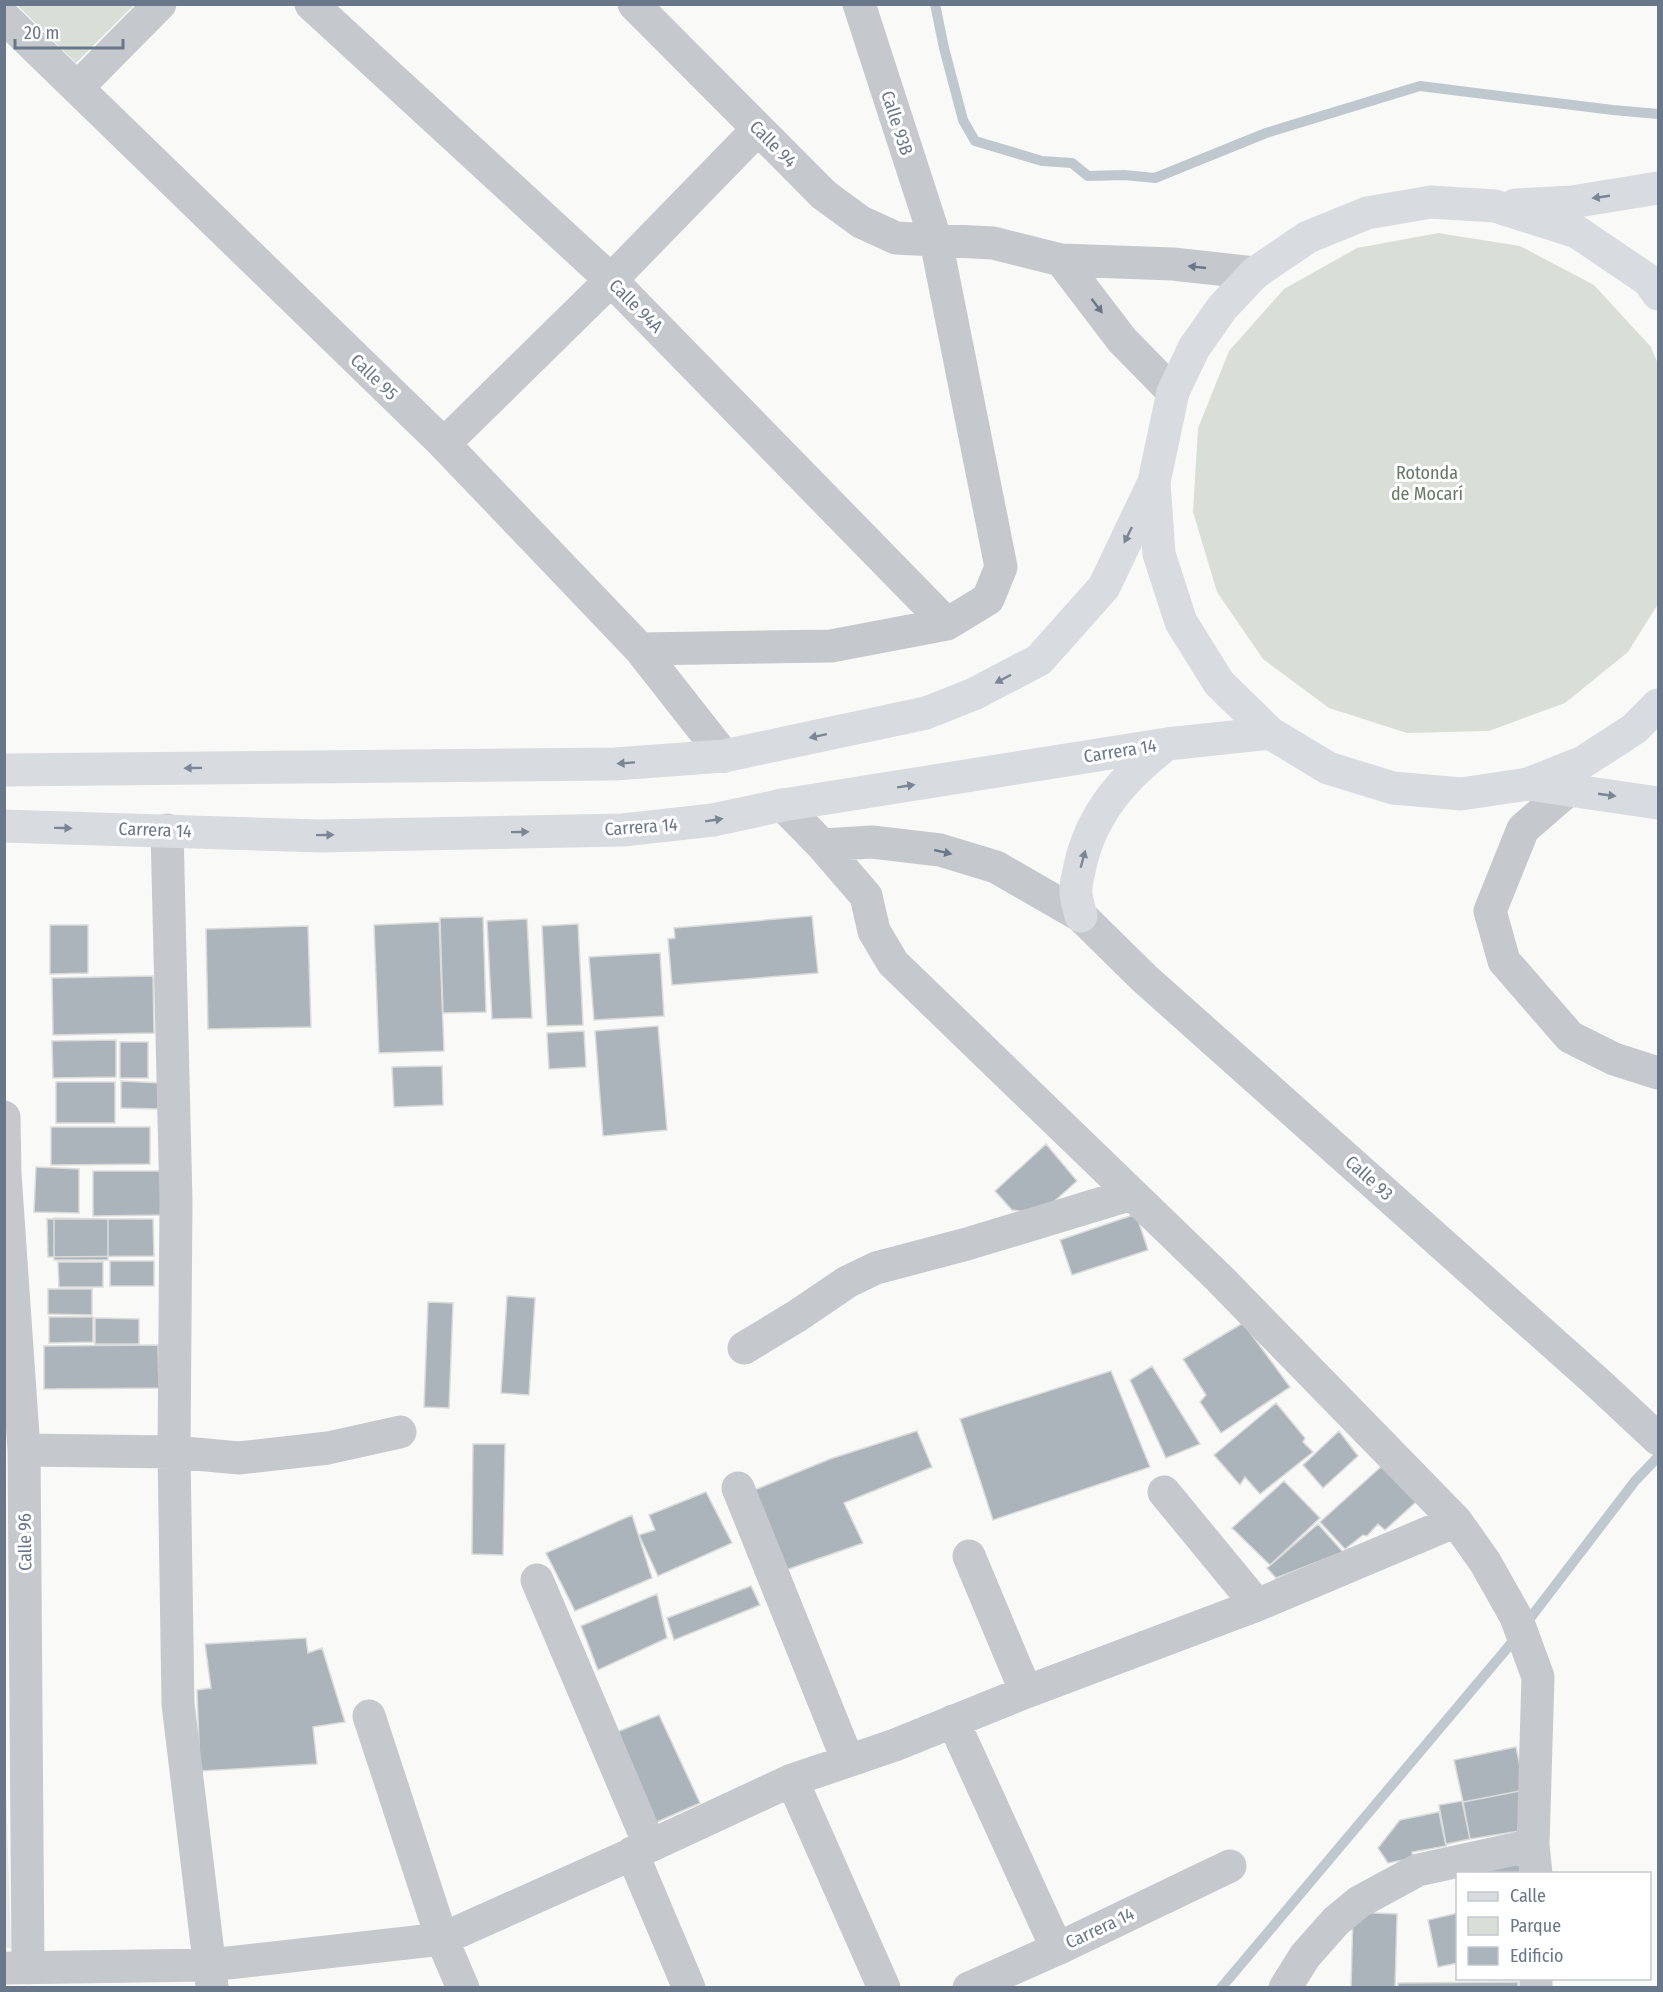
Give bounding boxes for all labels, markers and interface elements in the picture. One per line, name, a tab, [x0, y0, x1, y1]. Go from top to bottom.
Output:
scale bar	[15, 12, 123, 50]
text: 20 m	[24, 22, 59, 44]
street label: Calle 93B	[876, 88, 918, 158]
street label: Calle 94	[745, 116, 801, 172]
one-way arrow	[1591, 193, 1610, 202]
one-way arrow	[1188, 262, 1207, 272]
street label: Calle 94A	[605, 275, 668, 338]
one-way arrow	[1090, 299, 1102, 314]
street label: Calle 95	[346, 349, 402, 405]
park label: Rotonda de Mocarí	[1391, 462, 1464, 505]
one-way arrow	[1124, 527, 1133, 544]
one-way arrow	[995, 674, 1012, 683]
one-way arrow	[809, 732, 828, 741]
street label: Carrera 14	[1082, 734, 1158, 768]
one-way arrow	[616, 758, 635, 768]
one-way arrow	[184, 763, 203, 773]
one-way arrow	[897, 781, 916, 790]
one-way arrow	[1597, 791, 1616, 800]
street label: Carrera 14	[604, 813, 679, 841]
one-way arrow	[705, 815, 724, 824]
street label: Carrera 14	[118, 818, 192, 842]
one-way arrow	[53, 823, 72, 832]
one-way arrow	[510, 827, 529, 836]
one-way arrow	[315, 830, 334, 840]
one-way arrow	[934, 847, 952, 857]
one-way arrow	[1078, 850, 1088, 868]
street label: Calle 93	[1341, 1151, 1397, 1205]
street label: Calle 96	[13, 1513, 37, 1571]
legend	[1456, 1872, 1651, 1980]
text: Calle	[1510, 1885, 1546, 1907]
street label: Carrera 14	[1062, 1902, 1138, 1953]
text: Parque	[1510, 1915, 1561, 1937]
text: Edificio	[1510, 1945, 1563, 1967]

